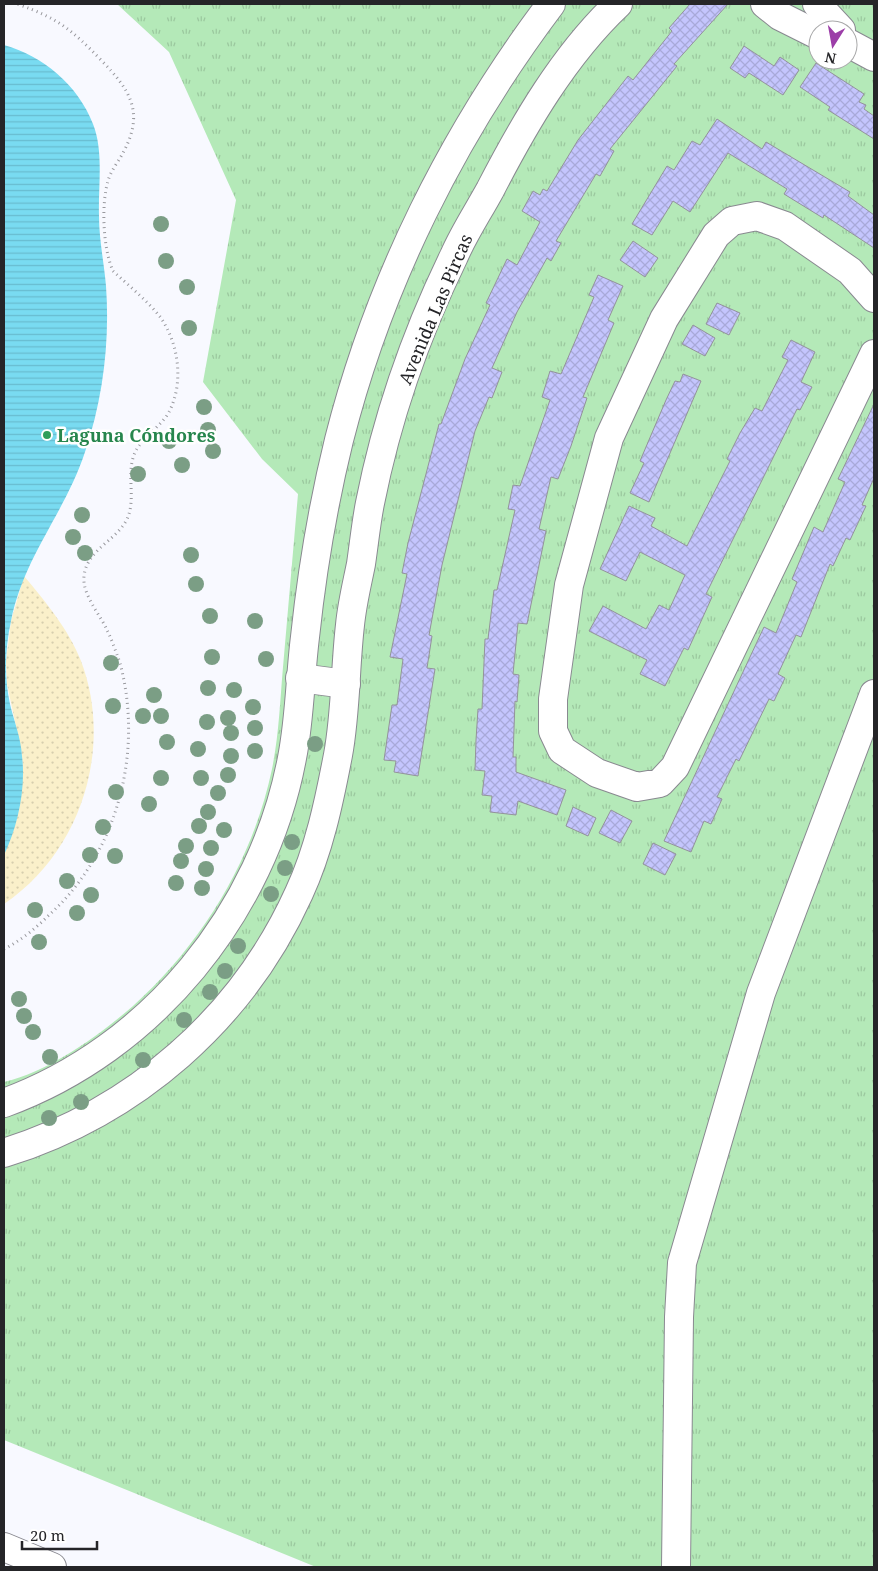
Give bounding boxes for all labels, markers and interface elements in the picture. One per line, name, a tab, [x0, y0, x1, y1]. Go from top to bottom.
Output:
north arrow	[808, 20, 858, 70]
text: N	[823, 48, 838, 69]
street label: Avenida Las Pircas	[392, 230, 478, 388]
place label: Laguna Cóndores	[57, 423, 216, 447]
marker: Laguna Cóndores	[41, 429, 53, 441]
scale bar	[22, 1518, 98, 1550]
text: 20 m	[30, 1525, 65, 1545]

